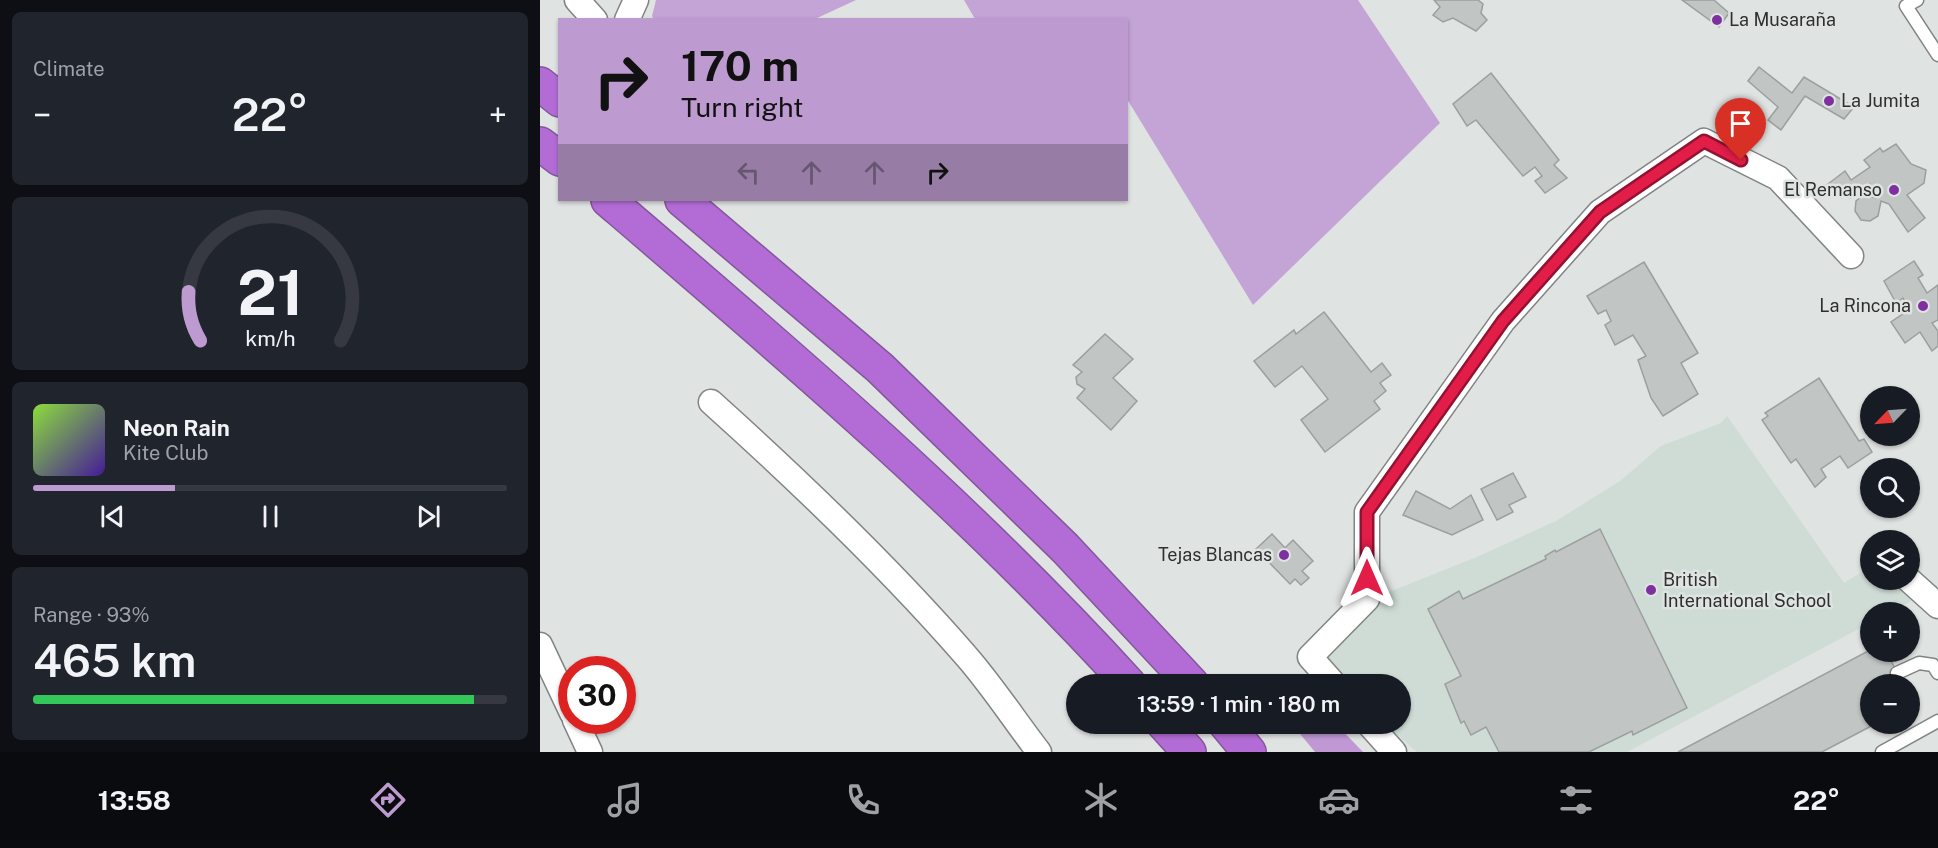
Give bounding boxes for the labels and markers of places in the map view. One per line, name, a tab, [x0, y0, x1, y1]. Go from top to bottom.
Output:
place label: La Musaraña	[1729, 9, 1836, 30]
marker: La Musaraña	[1710, 13, 1724, 27]
place label: La Jumita	[1841, 90, 1920, 111]
marker: La Jumita	[1822, 94, 1836, 108]
pin	[1715, 98, 1766, 160]
place label: El Remanso	[1784, 179, 1882, 200]
marker: El Remanso	[1887, 183, 1901, 197]
place label: La Rincona	[1819, 295, 1911, 316]
marker: La Rincona	[1916, 299, 1930, 313]
place label: Tejas Blancas	[1158, 544, 1272, 565]
marker: Tejas Blancas	[1277, 548, 1291, 562]
place label: British International School	[1663, 569, 1832, 611]
marker: British International School	[1644, 583, 1658, 597]

